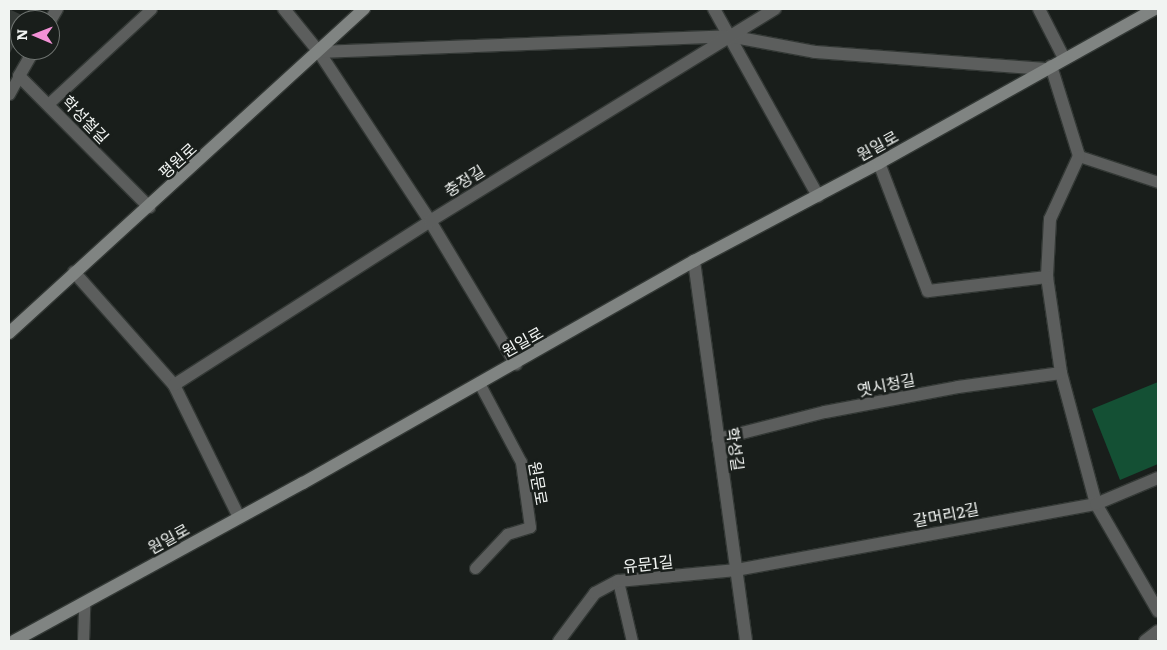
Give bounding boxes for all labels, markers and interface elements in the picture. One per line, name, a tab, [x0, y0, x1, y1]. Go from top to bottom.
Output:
north arrow	[10, 10, 60, 60]
text: N	[11, 29, 31, 41]
street label: 학성철길	[59, 91, 113, 147]
street label: 원일로	[853, 126, 901, 164]
street label: 평원로	[154, 138, 200, 182]
street label: 충정길	[440, 160, 488, 200]
street label: 원일로	[498, 322, 546, 360]
street label: 옛시청길	[855, 369, 917, 399]
street label: 학성길	[723, 426, 749, 472]
street label: 원문로	[526, 460, 552, 506]
street label: 갈머리2길	[911, 498, 981, 530]
street label: 원일로	[144, 519, 192, 557]
street label: 유문1길	[622, 551, 674, 575]

